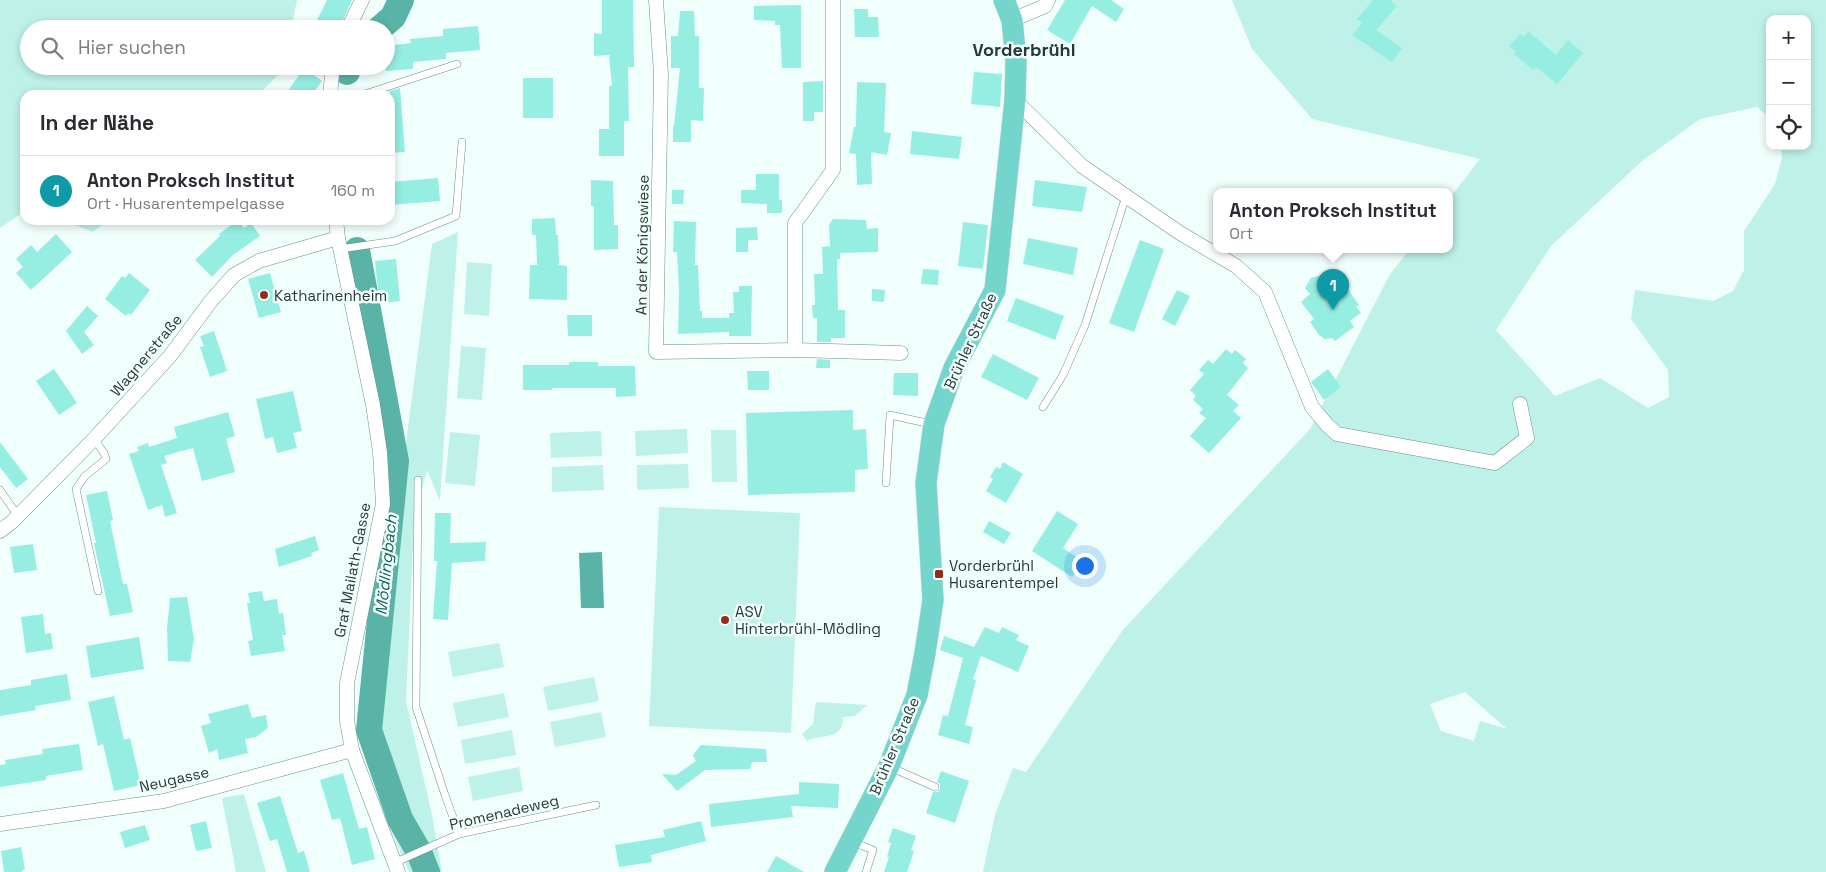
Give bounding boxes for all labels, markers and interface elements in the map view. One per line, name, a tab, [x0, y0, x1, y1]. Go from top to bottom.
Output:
map controls	[1766, 15, 1811, 150]
button: +	[1766, 15, 1811, 60]
search box	[20, 20, 395, 75]
icon: search	[38, 34, 66, 62]
text: Hier suchen	[78, 35, 186, 60]
district label: Vorderbrühl	[973, 38, 1075, 61]
button: −	[1766, 60, 1811, 105]
button: locate	[1766, 105, 1811, 150]
text: In der Nähe	[40, 109, 154, 136]
text: Anton Proksch Institut	[87, 168, 295, 193]
street label: An der Königswiese	[631, 175, 653, 315]
text: 1	[52, 180, 60, 201]
text: 160 m	[330, 180, 375, 201]
popup	[1213, 188, 1453, 253]
text: Ort · Husarentempelgasse	[87, 193, 285, 214]
text: Anton Proksch Institut	[1229, 198, 1437, 223]
text: Ort	[1229, 223, 1253, 244]
pin: 1	[1317, 269, 1349, 310]
place label: Katharinenheim	[274, 286, 387, 305]
marker: Katharinenheim	[258, 289, 270, 301]
street label: Brühler Straße	[939, 290, 1001, 392]
street label: Wagnerstraße	[106, 310, 186, 400]
street label: Graf Mailath-Gasse	[330, 501, 374, 639]
water label: Mödlingbach	[370, 513, 402, 616]
your location	[1072, 553, 1098, 579]
place label: Vorderbrühl Husarentempel	[949, 556, 1058, 592]
marker: Vorderbrühl Husarentempel	[933, 568, 945, 580]
place label: ASV Hinterbrühl-Mödling	[735, 602, 881, 638]
marker: ASV Hinterbrühl-Mödling	[719, 614, 731, 626]
street label: Brühler Straße	[865, 694, 923, 798]
street label: Neugasse	[137, 762, 211, 796]
street label: Promenadeweg	[447, 790, 561, 834]

